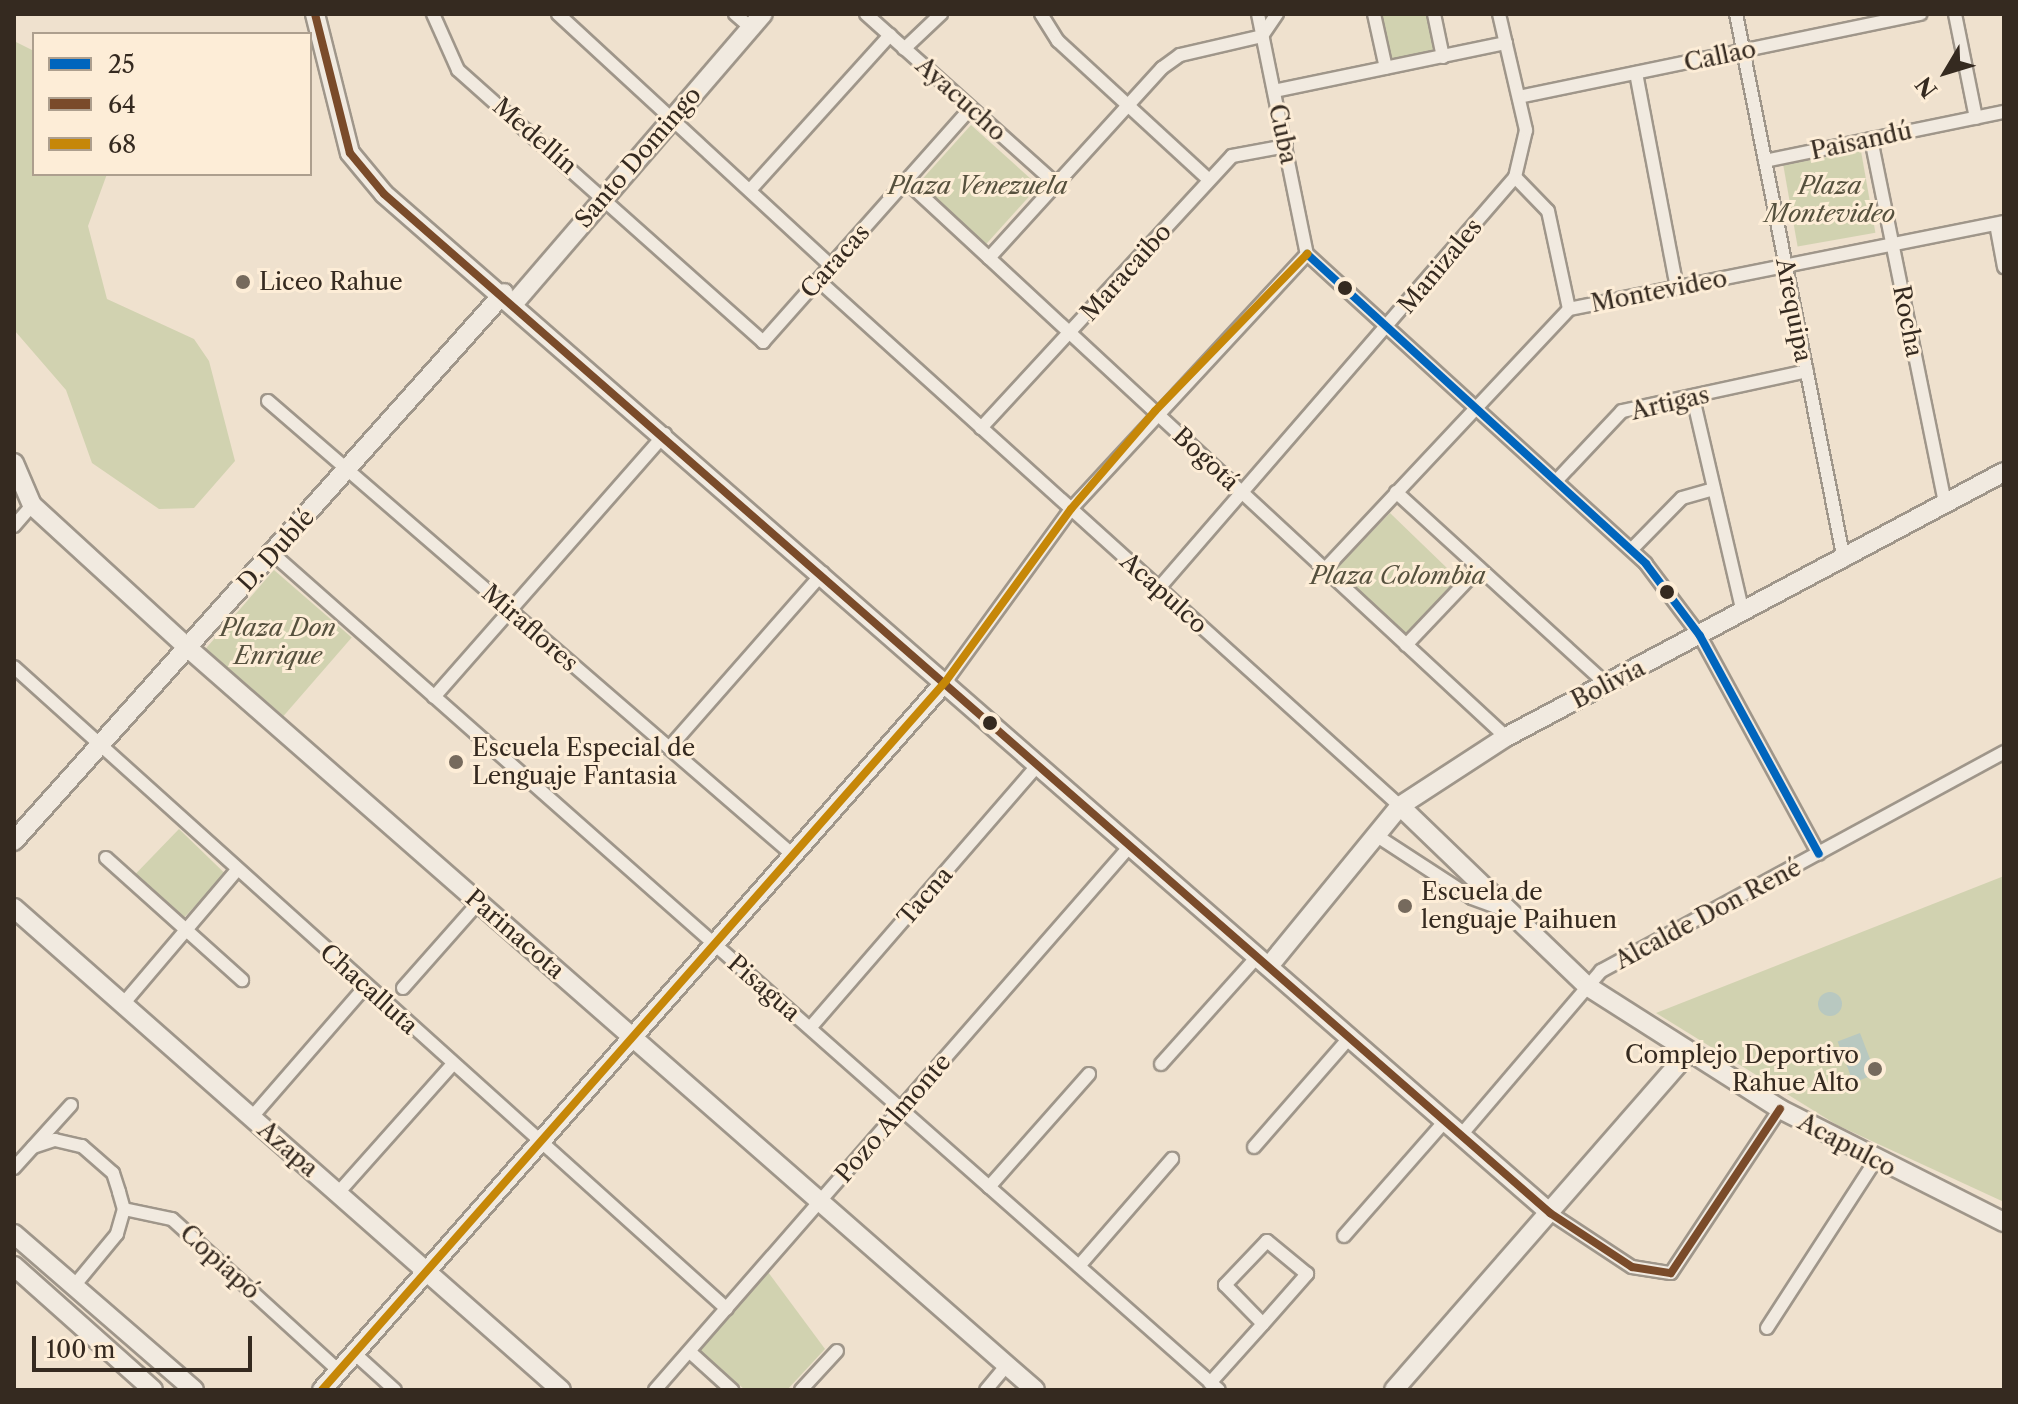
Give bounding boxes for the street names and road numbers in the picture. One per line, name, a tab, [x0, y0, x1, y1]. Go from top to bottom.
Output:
street label: Callao	[1681, 34, 1759, 78]
street label: Ayacucho	[910, 51, 1012, 147]
street label: Santo Domingo	[569, 81, 707, 233]
street label: Medellín	[487, 92, 583, 180]
street label: Cuba	[1263, 101, 1303, 167]
street label: Paisandú	[1808, 116, 1914, 166]
street label: Manizales	[1392, 213, 1488, 319]
street label: Maracaibo	[1075, 217, 1177, 327]
street label: Caracas	[794, 218, 876, 304]
street label: Arequipa	[1770, 256, 1818, 364]
street label: Montevideo	[1589, 264, 1729, 318]
street label: Rocha	[1887, 283, 1929, 359]
street label: Artigas	[1628, 380, 1712, 426]
street label: Bogotá	[1167, 421, 1245, 497]
street label: D. Dublé	[232, 503, 320, 597]
street label: Acapulco	[1115, 547, 1213, 639]
street label: Miraflores	[476, 579, 584, 677]
street label: Bolivia	[1566, 653, 1650, 715]
street label: Alcalde Don René	[1610, 853, 1806, 975]
street label: Tacna	[892, 861, 958, 931]
street label: Parinacota	[460, 883, 570, 985]
street label: Chacalluta	[314, 938, 424, 1040]
street label: Pisagua	[722, 949, 806, 1027]
street label: Pozo Almonte	[829, 1047, 957, 1189]
street label: Acapulco	[1793, 1107, 1901, 1183]
street label: Azapa	[252, 1115, 324, 1183]
street label: Copiapó	[174, 1219, 266, 1305]

